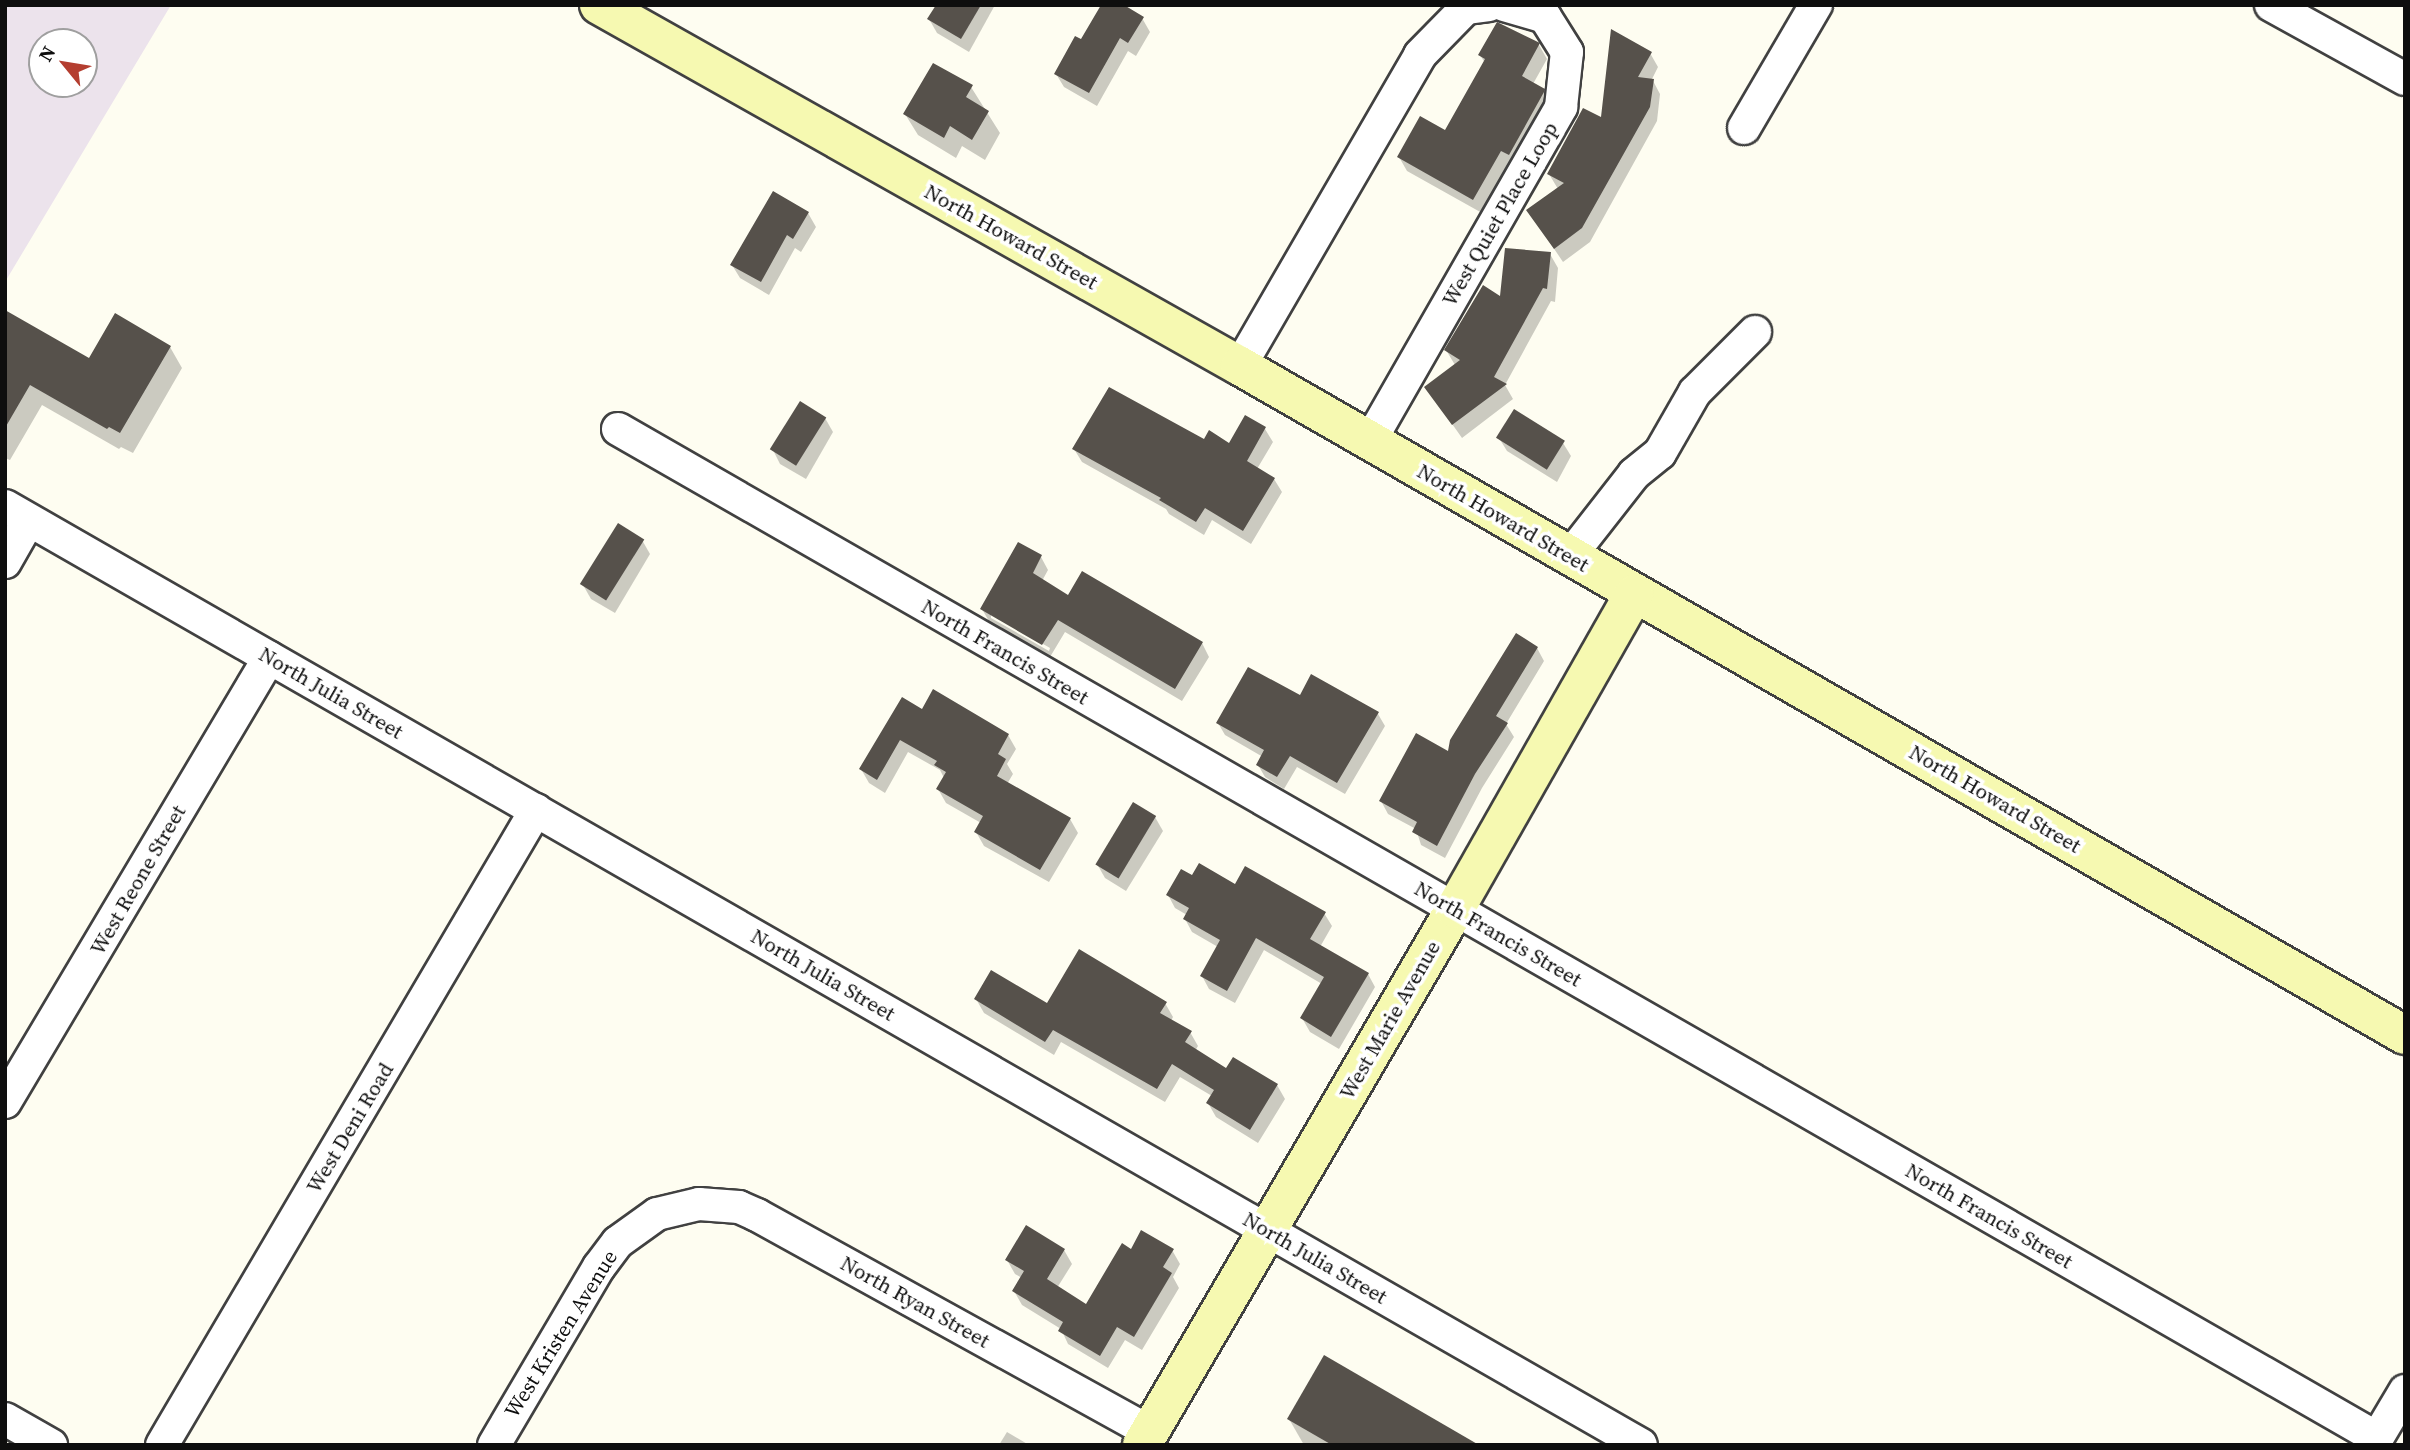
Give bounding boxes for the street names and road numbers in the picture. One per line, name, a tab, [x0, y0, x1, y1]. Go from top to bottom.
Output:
street label: West Quiet Place Loop	[1437, 117, 1563, 311]
street label: North Howard Street	[920, 179, 1102, 295]
street label: North Howard Street	[1413, 459, 1593, 577]
street label: North Francis Street	[917, 594, 1093, 710]
street label: North Julia Street	[254, 642, 408, 744]
street label: North Howard Street	[1905, 740, 2085, 858]
street label: West Reone Street	[85, 801, 191, 959]
street label: North Francis Street	[1410, 876, 1586, 992]
street label: North Julia Street	[746, 924, 900, 1026]
street label: West Marie Avenue	[1334, 936, 1446, 1104]
street label: West Deni Road	[301, 1058, 399, 1198]
street label: North Francis Street	[1901, 1158, 2077, 1274]
street label: North Julia Street	[1238, 1207, 1392, 1309]
street label: West Kristen Avenue	[499, 1246, 623, 1422]
street label: North Ryan Street	[836, 1251, 994, 1353]

